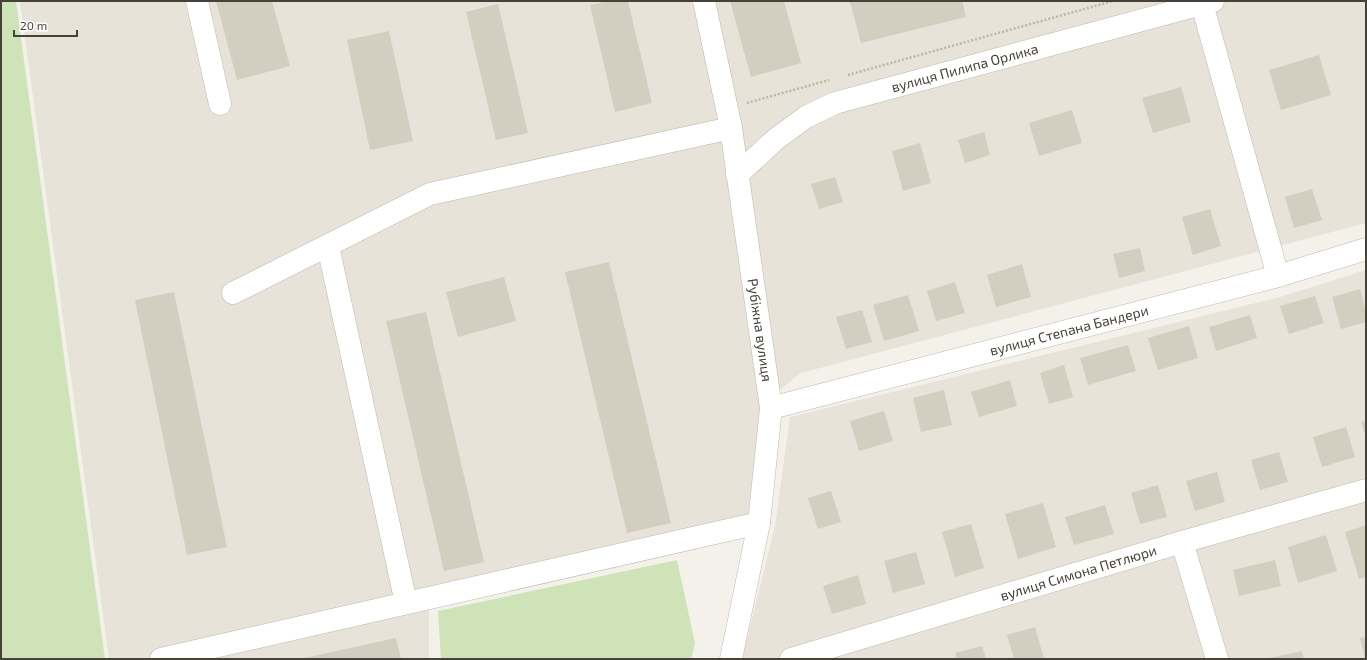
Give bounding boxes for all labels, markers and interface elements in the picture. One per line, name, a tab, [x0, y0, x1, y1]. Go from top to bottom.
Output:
scale bar	[14, 12, 77, 38]
text: 20 m	[20, 18, 47, 32]
street label: вулиця Пилипа Орлика	[889, 40, 1040, 95]
street label: Рубіжна вулиця	[745, 277, 776, 383]
street label: вулиця Степана Бандери	[988, 301, 1150, 359]
street label: вулиця Симона Петлюри	[998, 541, 1159, 604]

